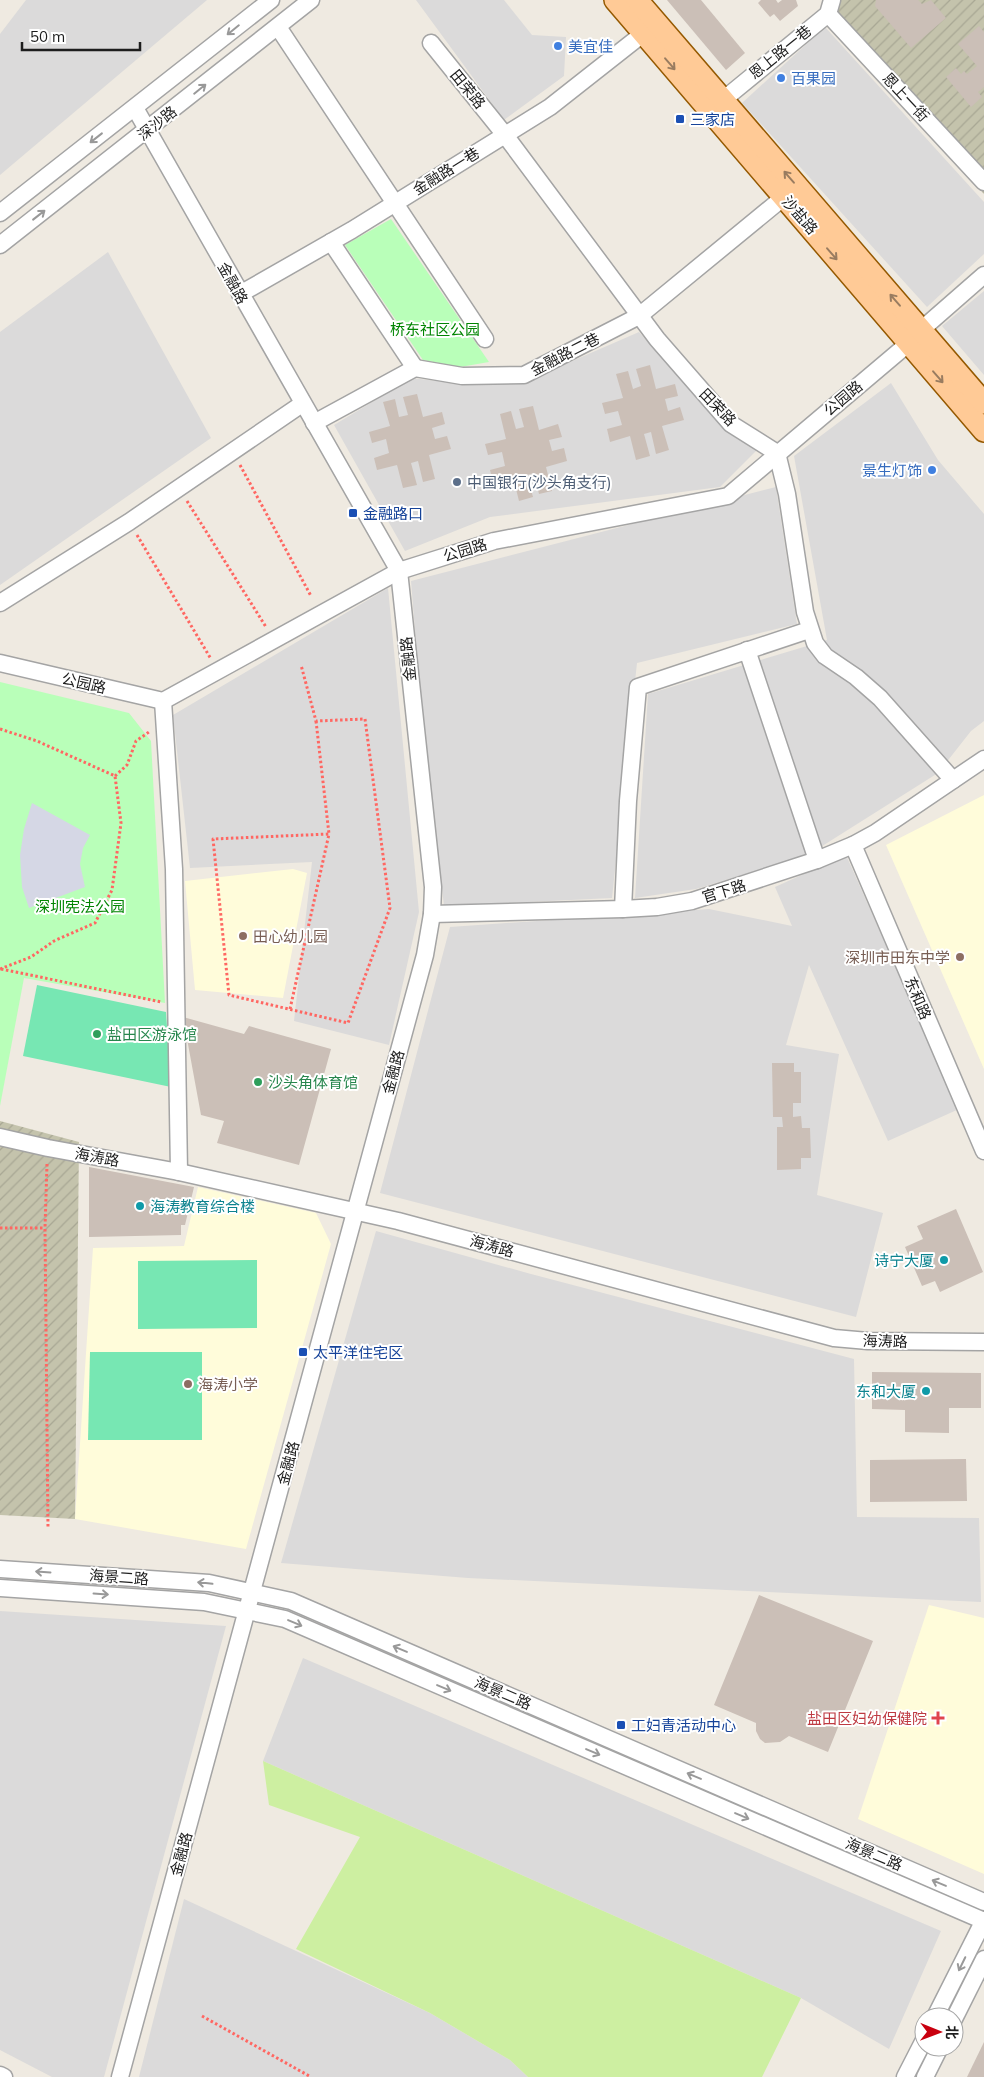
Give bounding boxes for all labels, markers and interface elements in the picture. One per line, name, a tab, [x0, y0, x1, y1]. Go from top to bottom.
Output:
scale bar	[22, 20, 140, 52]
street label: 恩上路一巷	[745, 21, 815, 83]
one-way arrow	[227, 25, 240, 36]
text: 50 m	[30, 27, 65, 46]
place label: 美宜佳	[568, 37, 613, 56]
marker: 美宜佳	[552, 40, 564, 52]
one-way arrow	[664, 57, 675, 70]
street label: 田荣路	[446, 66, 490, 112]
place label: 百果园	[791, 69, 836, 88]
street label: 恩上一街	[879, 69, 933, 125]
marker: 百果园	[775, 72, 787, 84]
one-way arrow	[194, 83, 207, 94]
street label: 深沙路	[133, 102, 181, 144]
place label: 三家店	[690, 110, 735, 129]
marker: 三家店	[674, 113, 686, 125]
one-way arrow	[90, 132, 103, 143]
street label: 金融路一巷	[409, 143, 483, 199]
one-way arrow	[784, 171, 795, 184]
street label: 沙盐路	[778, 192, 822, 238]
one-way arrow	[32, 209, 45, 220]
one-way arrow	[827, 247, 838, 260]
street label: 金融路	[214, 259, 252, 307]
one-way arrow	[890, 294, 901, 307]
park label: 桥东社区公园	[390, 320, 480, 339]
street label: 金融路二巷	[527, 329, 603, 379]
one-way arrow	[932, 370, 943, 383]
street label: 公园路	[820, 376, 866, 420]
street label: 田荣路	[696, 384, 740, 430]
place label: 景生灯饰	[862, 461, 922, 480]
marker: 景生灯饰	[926, 464, 938, 476]
place label: 中国银行(沙头角支行)	[467, 473, 612, 492]
marker: 中国银行(沙头角支行)	[451, 476, 463, 488]
place label: 金融路口	[363, 504, 423, 523]
marker: 金融路口	[347, 507, 359, 519]
street label: 公园路	[441, 534, 489, 566]
street label: 金融路	[396, 636, 420, 682]
street label: 公园路	[60, 669, 108, 697]
street label: 官下路	[700, 875, 748, 907]
park label: 深圳宪法公园	[35, 897, 125, 916]
place label: 田心幼儿园	[253, 927, 328, 946]
marker: 田心幼儿园	[237, 930, 249, 942]
place label: 深圳市田东中学	[845, 948, 950, 967]
marker: 深圳市田东中学	[954, 951, 966, 963]
street label: 东和路	[900, 974, 936, 1022]
place label: 盐田区游泳馆	[107, 1025, 197, 1044]
marker: 盐田区游泳馆	[91, 1028, 103, 1040]
street label: 金融路	[378, 1048, 408, 1096]
place label: 沙头角体育馆	[268, 1073, 358, 1092]
marker: 沙头角体育馆	[252, 1076, 264, 1088]
street label: 海涛路	[73, 1144, 121, 1170]
place label: 海涛教育综合楼	[150, 1197, 255, 1216]
marker: 海涛教育综合楼	[134, 1200, 146, 1212]
street label: 海涛路	[468, 1231, 516, 1261]
place label: 诗宁大厦	[874, 1251, 934, 1270]
marker: 诗宁大厦	[938, 1254, 950, 1266]
street label: 海涛路	[862, 1331, 908, 1351]
place label: 太平洋住宅区	[313, 1343, 403, 1362]
marker: 太平洋住宅区	[297, 1346, 309, 1358]
place label: 海涛小学	[198, 1375, 258, 1394]
marker: 海涛小学	[182, 1378, 194, 1390]
place label: 东和大厦	[856, 1382, 916, 1401]
marker: 东和大厦	[920, 1385, 932, 1397]
street label: 金融路	[273, 1439, 303, 1487]
street label: 海景二路	[88, 1565, 150, 1589]
one-way arrow	[35, 1568, 51, 1577]
one-way arrow	[197, 1579, 213, 1588]
one-way arrow	[93, 1590, 109, 1599]
one-way arrow	[287, 1619, 302, 1629]
one-way arrow	[393, 1643, 408, 1653]
street label: 海景二路	[472, 1673, 534, 1713]
one-way arrow	[436, 1683, 451, 1693]
place label: 盐田区妇幼保健院	[807, 1709, 927, 1728]
marker: 盐田区妇幼保健院	[931, 1711, 945, 1725]
place label: 工妇青活动中心	[631, 1716, 736, 1735]
marker: 工妇青活动中心	[615, 1719, 627, 1731]
one-way arrow	[585, 1748, 600, 1758]
one-way arrow	[687, 1771, 702, 1781]
one-way arrow	[734, 1812, 749, 1822]
street label: 金融路	[166, 1830, 196, 1878]
street label: 海景二路	[843, 1834, 905, 1874]
one-way arrow	[932, 1877, 947, 1887]
one-way arrow	[957, 1956, 966, 1971]
north arrow	[914, 2007, 964, 2057]
text: 北	[943, 2025, 961, 2039]

